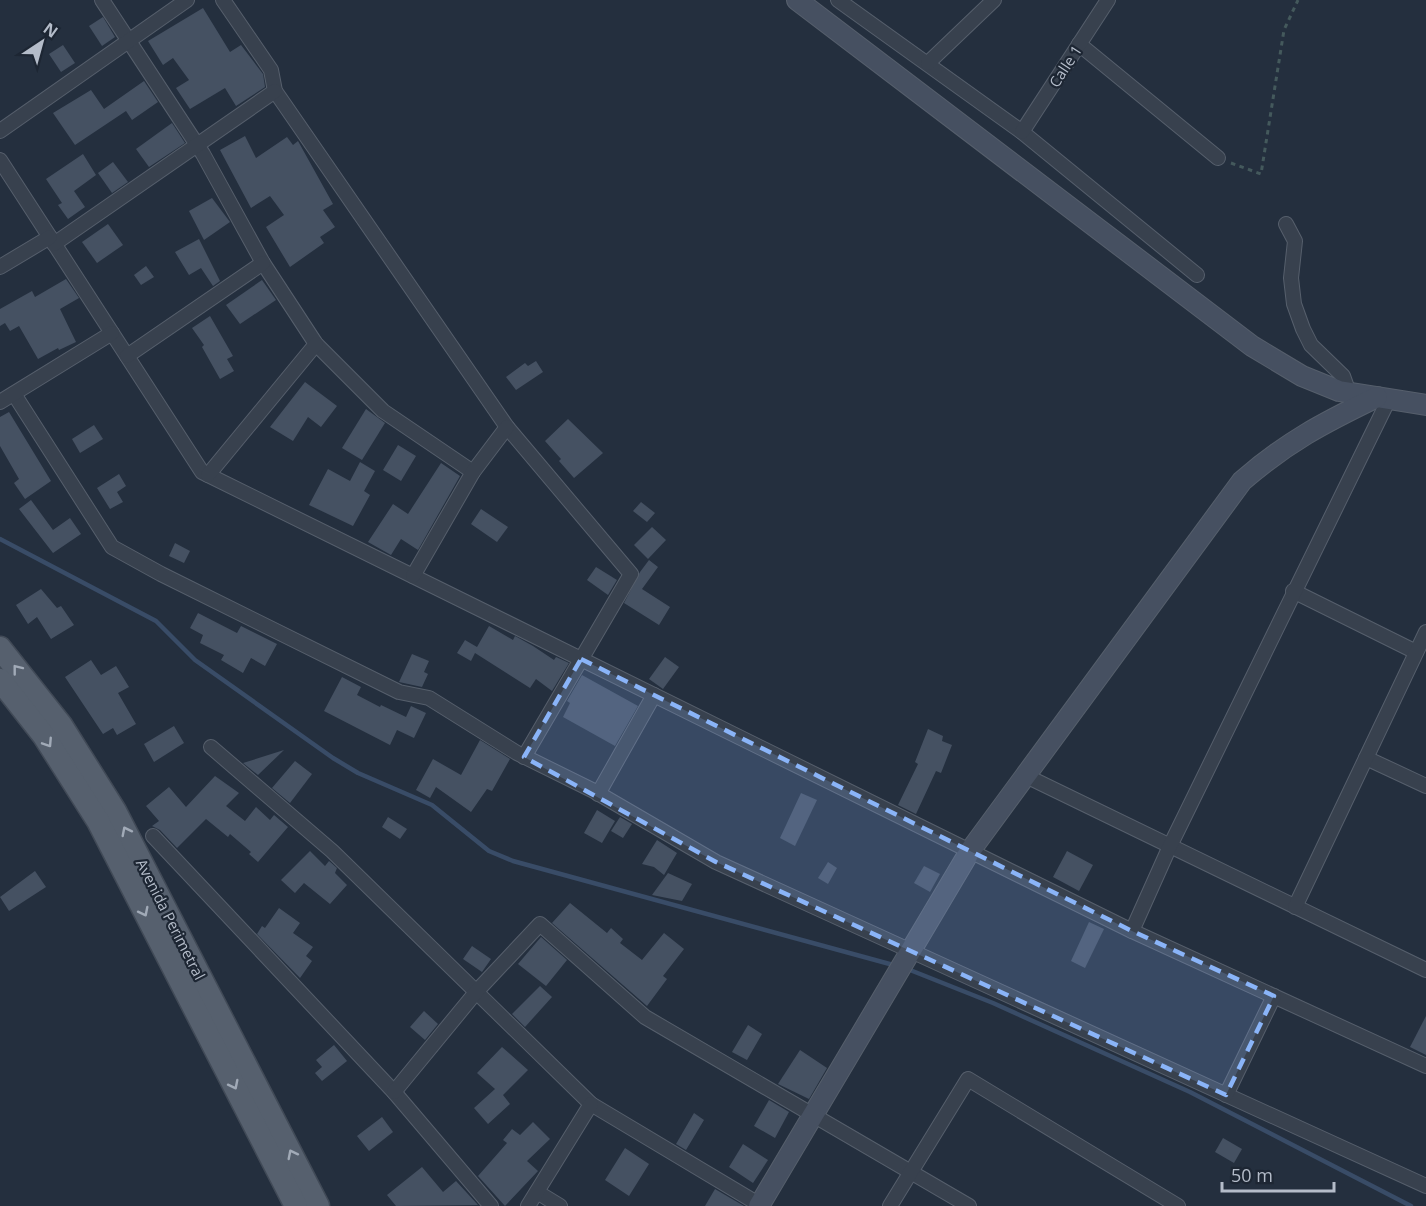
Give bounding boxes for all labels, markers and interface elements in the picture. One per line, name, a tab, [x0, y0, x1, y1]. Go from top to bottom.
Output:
north arrow	[12, 12, 72, 72]
text: N	[39, 17, 63, 43]
street label: Calle 1	[1044, 41, 1086, 91]
one-way arrow	[14, 665, 25, 676]
one-way arrow	[41, 736, 52, 747]
one-way arrow	[122, 827, 133, 837]
street label: Avenida Perimetral	[132, 855, 210, 983]
one-way arrow	[137, 906, 149, 917]
one-way arrow	[227, 1079, 239, 1090]
one-way arrow	[288, 1149, 299, 1160]
scale bar	[1222, 1155, 1334, 1193]
text: 50 m	[1231, 1163, 1273, 1187]

